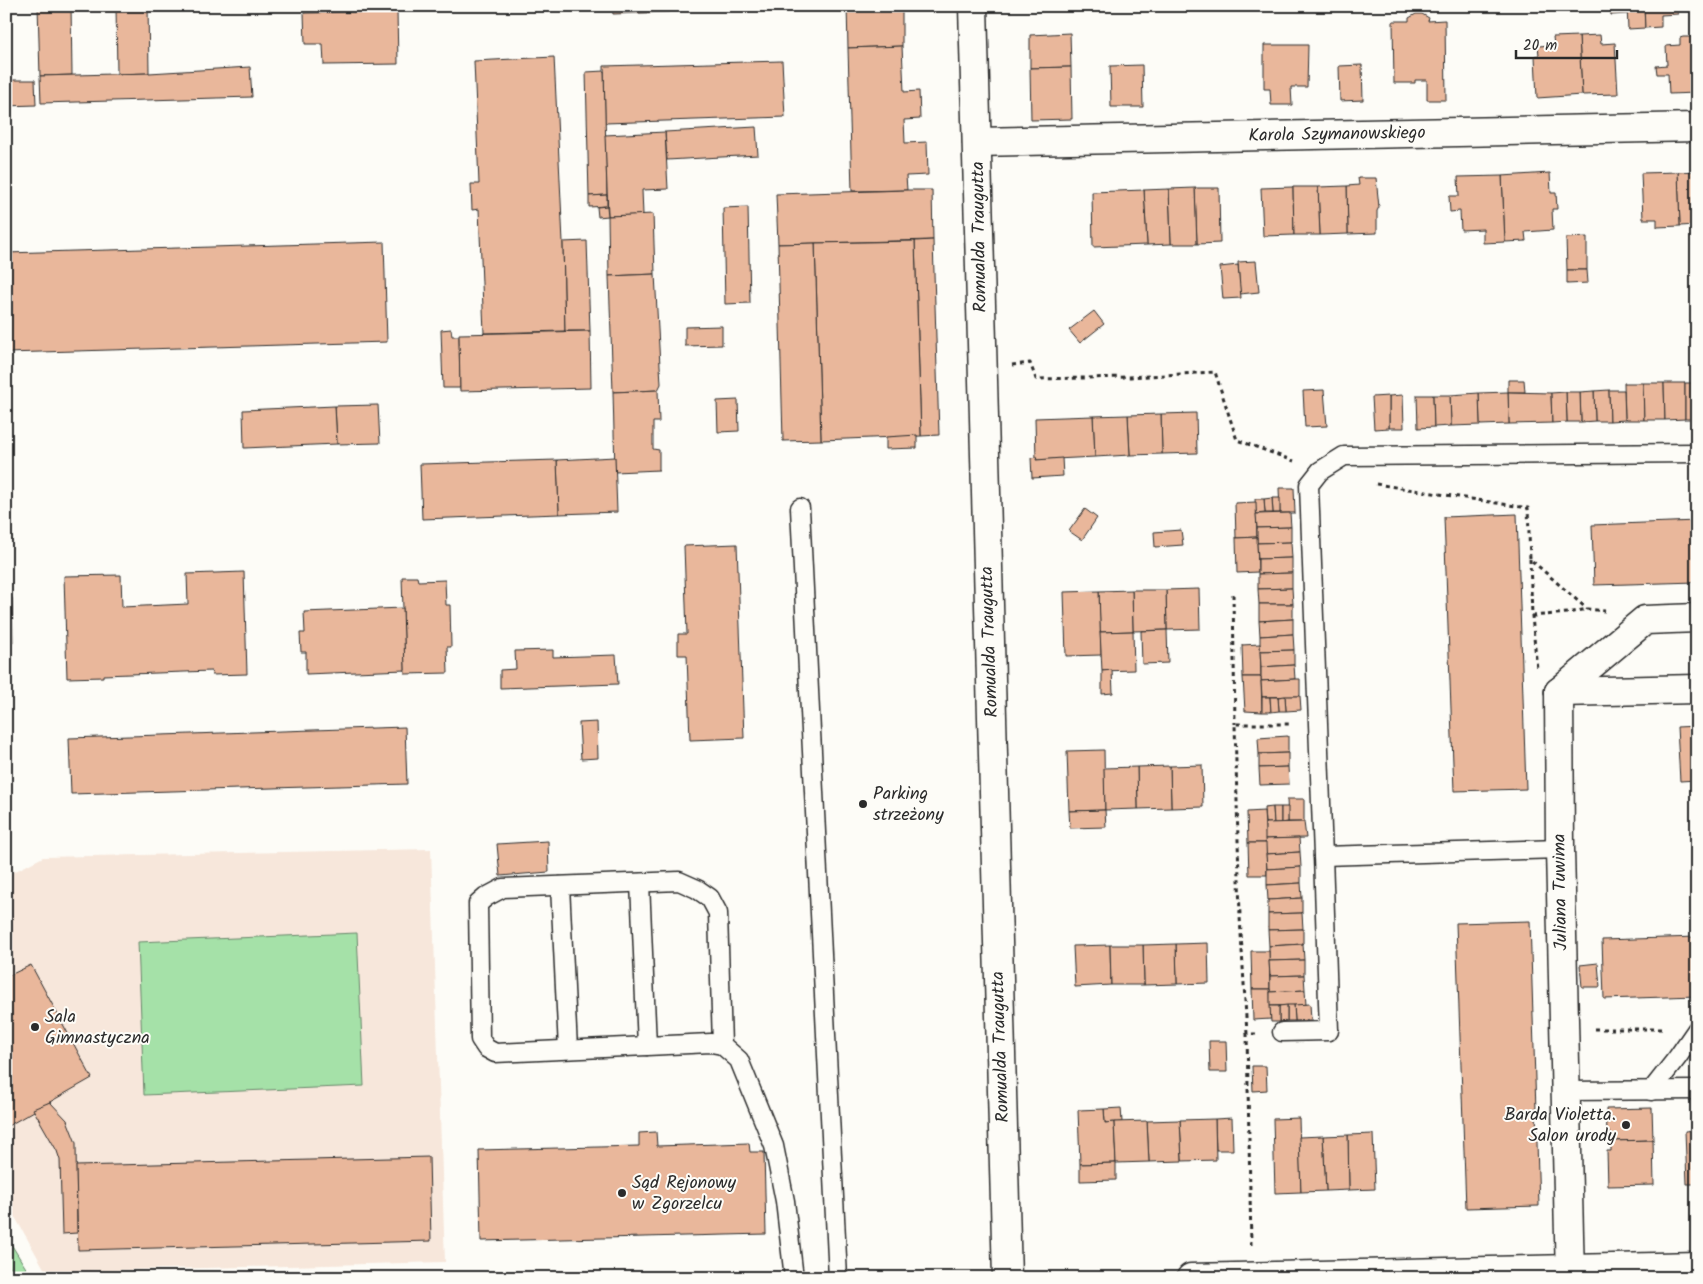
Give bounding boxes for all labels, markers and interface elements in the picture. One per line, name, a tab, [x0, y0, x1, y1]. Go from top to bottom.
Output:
scale bar	[1516, 28, 1617, 60]
text: 20 m	[1523, 34, 1557, 58]
street label: Karola Szymanowskiego	[1248, 119, 1426, 151]
street label: Romualda Traugutta	[964, 161, 996, 313]
street label: Romualda Traugutta	[973, 566, 1007, 718]
place label: Parking strzeżony	[873, 780, 944, 830]
marker: Parking strzeżony	[857, 798, 869, 810]
street label: Juliana Tuwima	[1545, 833, 1577, 951]
street label: Romualda Traugutta	[984, 971, 1018, 1123]
place label: Sala Gimnastyczna	[45, 1003, 150, 1053]
marker: Sala Gimnastyczna	[29, 1021, 41, 1033]
place label: Barda Violetta. Salon urody	[1504, 1101, 1617, 1151]
marker: Barda Violetta. Salon urody	[1620, 1119, 1632, 1131]
place label: Sąd Rejonowy w Zgorzelcu	[632, 1169, 736, 1219]
marker: Sąd Rejonowy w Zgorzelcu	[616, 1187, 628, 1199]

